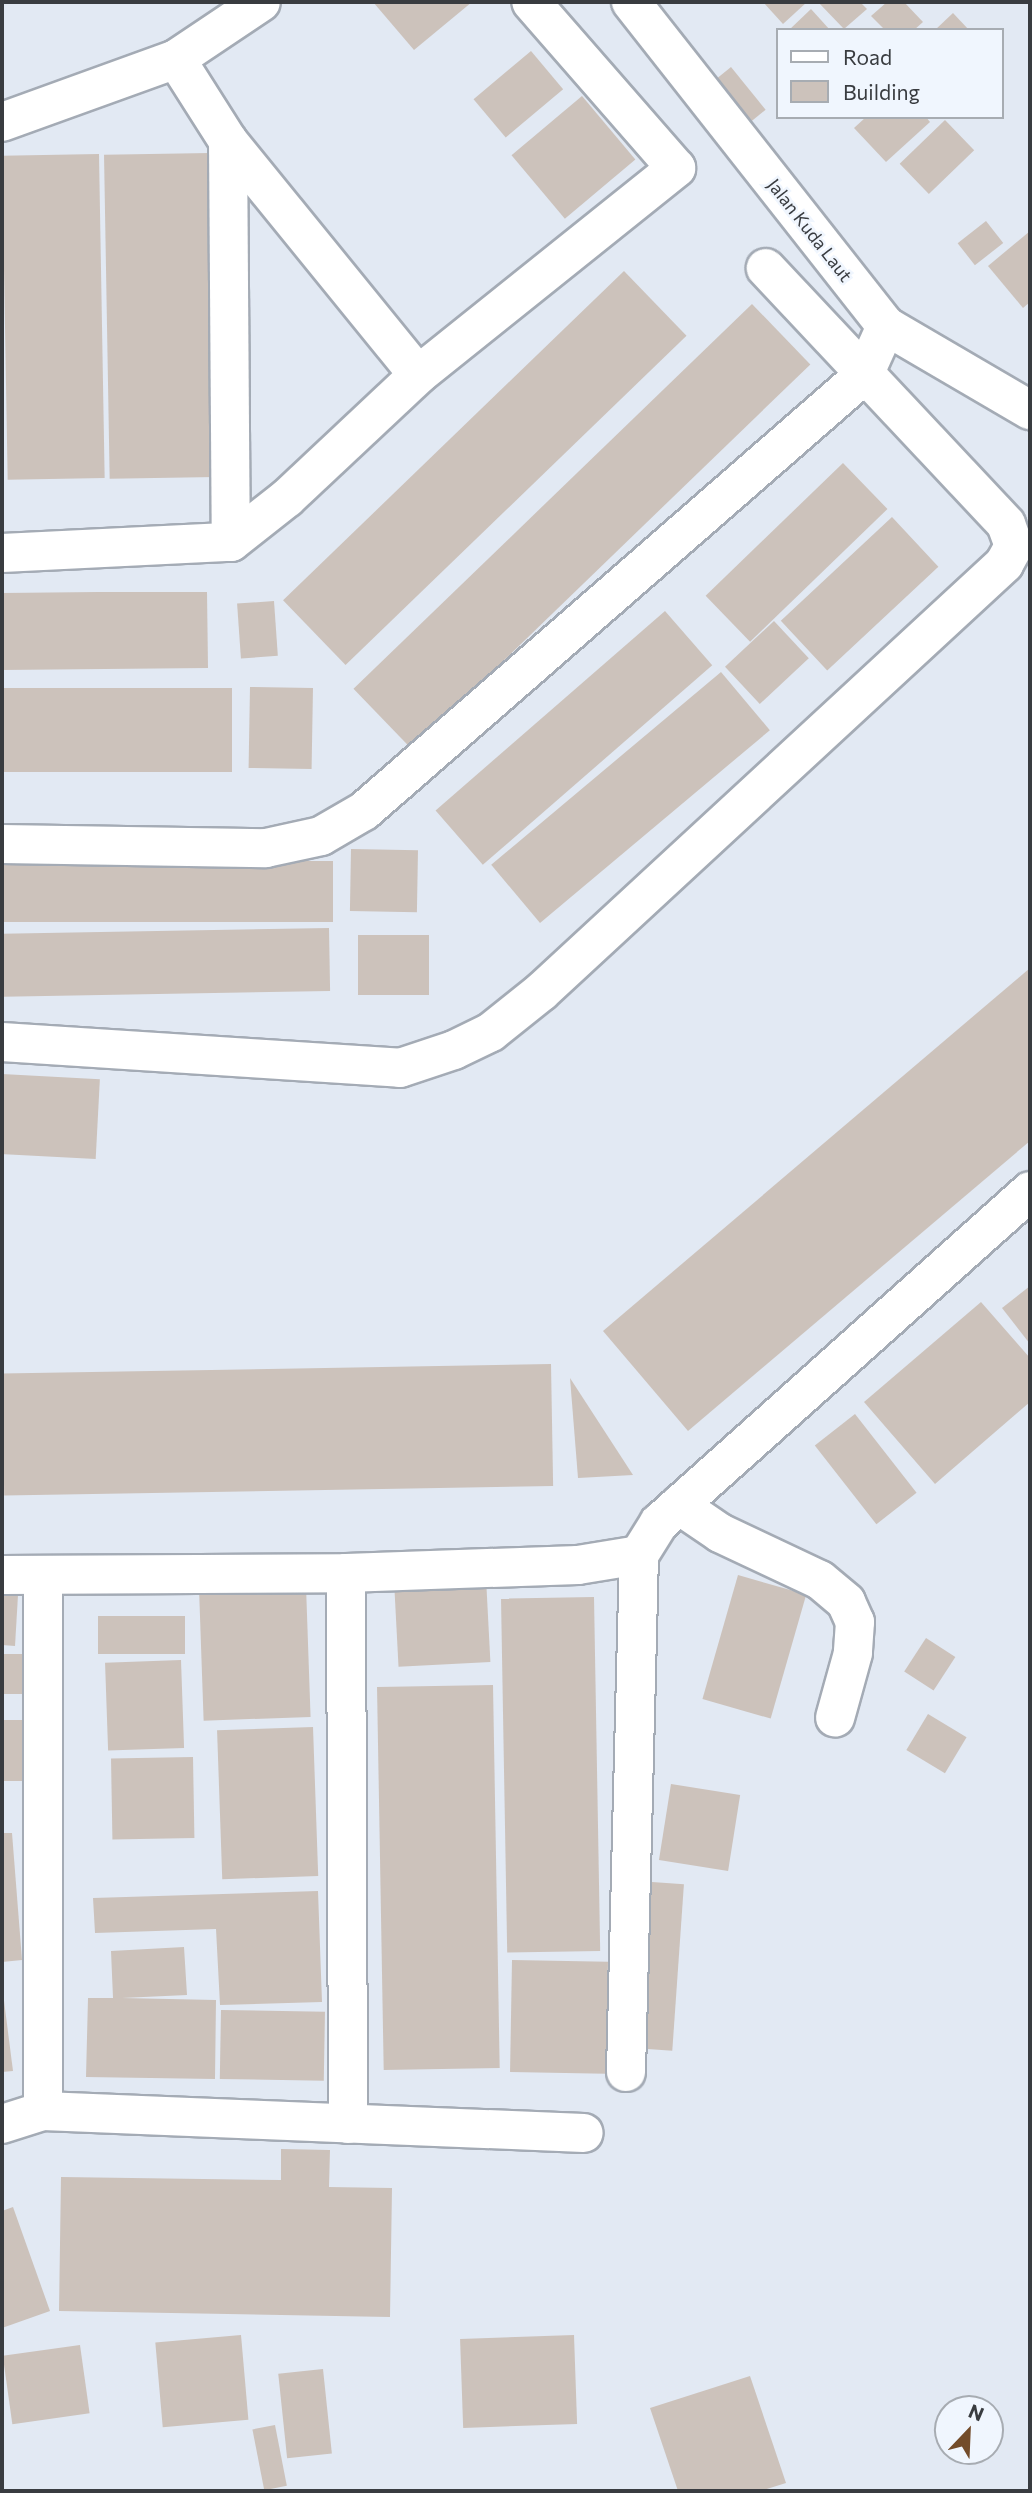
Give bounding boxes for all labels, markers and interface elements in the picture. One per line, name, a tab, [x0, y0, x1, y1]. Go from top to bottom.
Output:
legend	[776, 28, 1004, 119]
text: Road	[843, 44, 892, 69]
text: Building	[843, 79, 920, 104]
street label: Jalan Kuda Laut	[763, 174, 857, 286]
north arrow	[934, 2395, 1004, 2465]
text: N	[966, 2399, 988, 2425]

